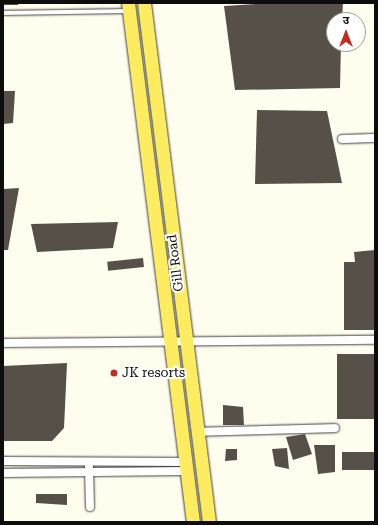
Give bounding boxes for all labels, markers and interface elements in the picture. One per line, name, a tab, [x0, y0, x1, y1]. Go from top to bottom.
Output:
north arrow	[326, 12, 366, 52]
text: उ	[343, 14, 349, 27]
street label: Gill Road	[165, 234, 187, 292]
place label: JK resorts	[122, 365, 185, 381]
marker: JK resorts	[109, 368, 119, 378]

